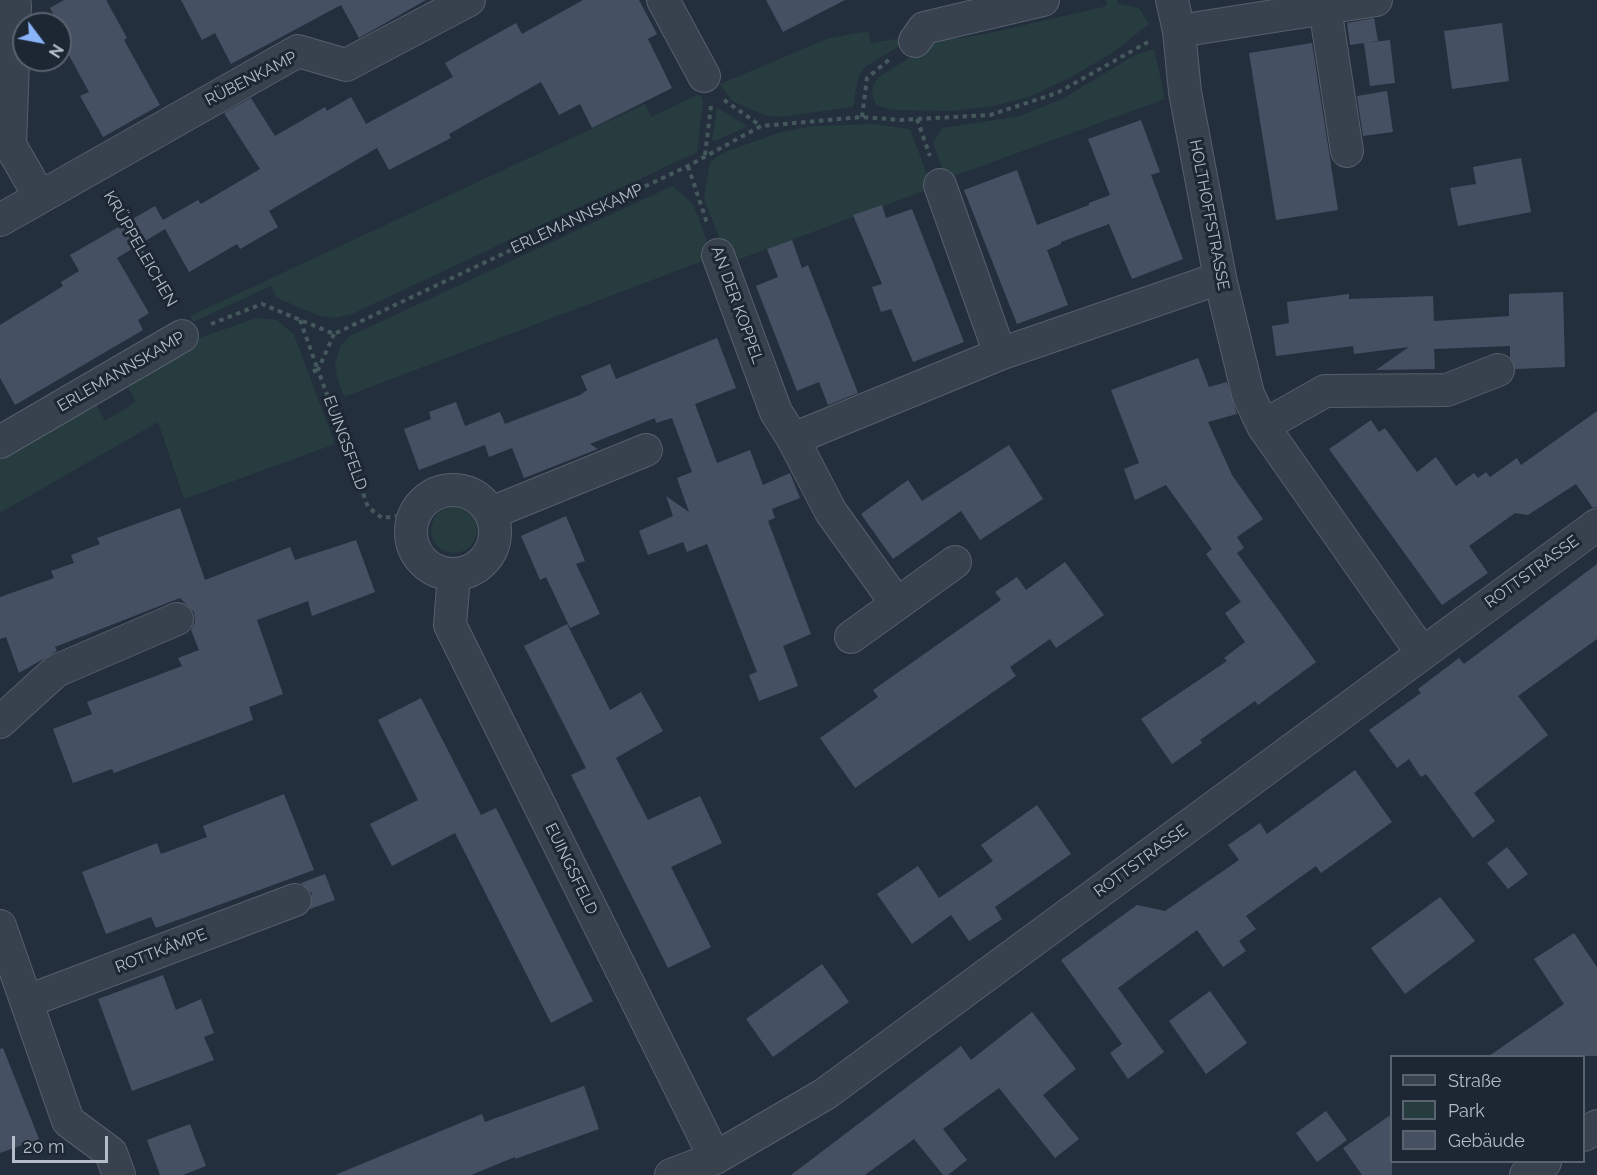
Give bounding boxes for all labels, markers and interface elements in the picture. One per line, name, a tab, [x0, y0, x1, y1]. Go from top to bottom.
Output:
north arrow	[12, 12, 72, 72]
text: N	[45, 41, 67, 61]
street label: RÜBENKAMP	[202, 48, 300, 110]
street label: HOLTHOFFSTRASSE	[1185, 138, 1233, 292]
street label: ERLEMANNSKAMP	[508, 180, 646, 258]
street label: KRÜPPELEICHEN	[99, 188, 181, 310]
street label: AN DER KOPPEL	[707, 244, 767, 366]
street label: ERLEMANNSKAMP	[54, 328, 188, 416]
street label: EUINGSFELD	[319, 393, 371, 493]
street label: ROTTSTRASSE	[1481, 532, 1583, 612]
street label: EUINGSFELD	[541, 820, 601, 918]
street label: ROTTSTRASSE	[1090, 821, 1192, 901]
street label: ROTTKÄMPE	[113, 925, 209, 977]
legend	[1390, 1055, 1585, 1163]
text: Straße	[1448, 1070, 1501, 1091]
text: Park	[1448, 1100, 1485, 1121]
scale bar	[15, 1124, 111, 1162]
text: Gebäude	[1448, 1130, 1525, 1151]
text: 20 m	[23, 1136, 65, 1157]

